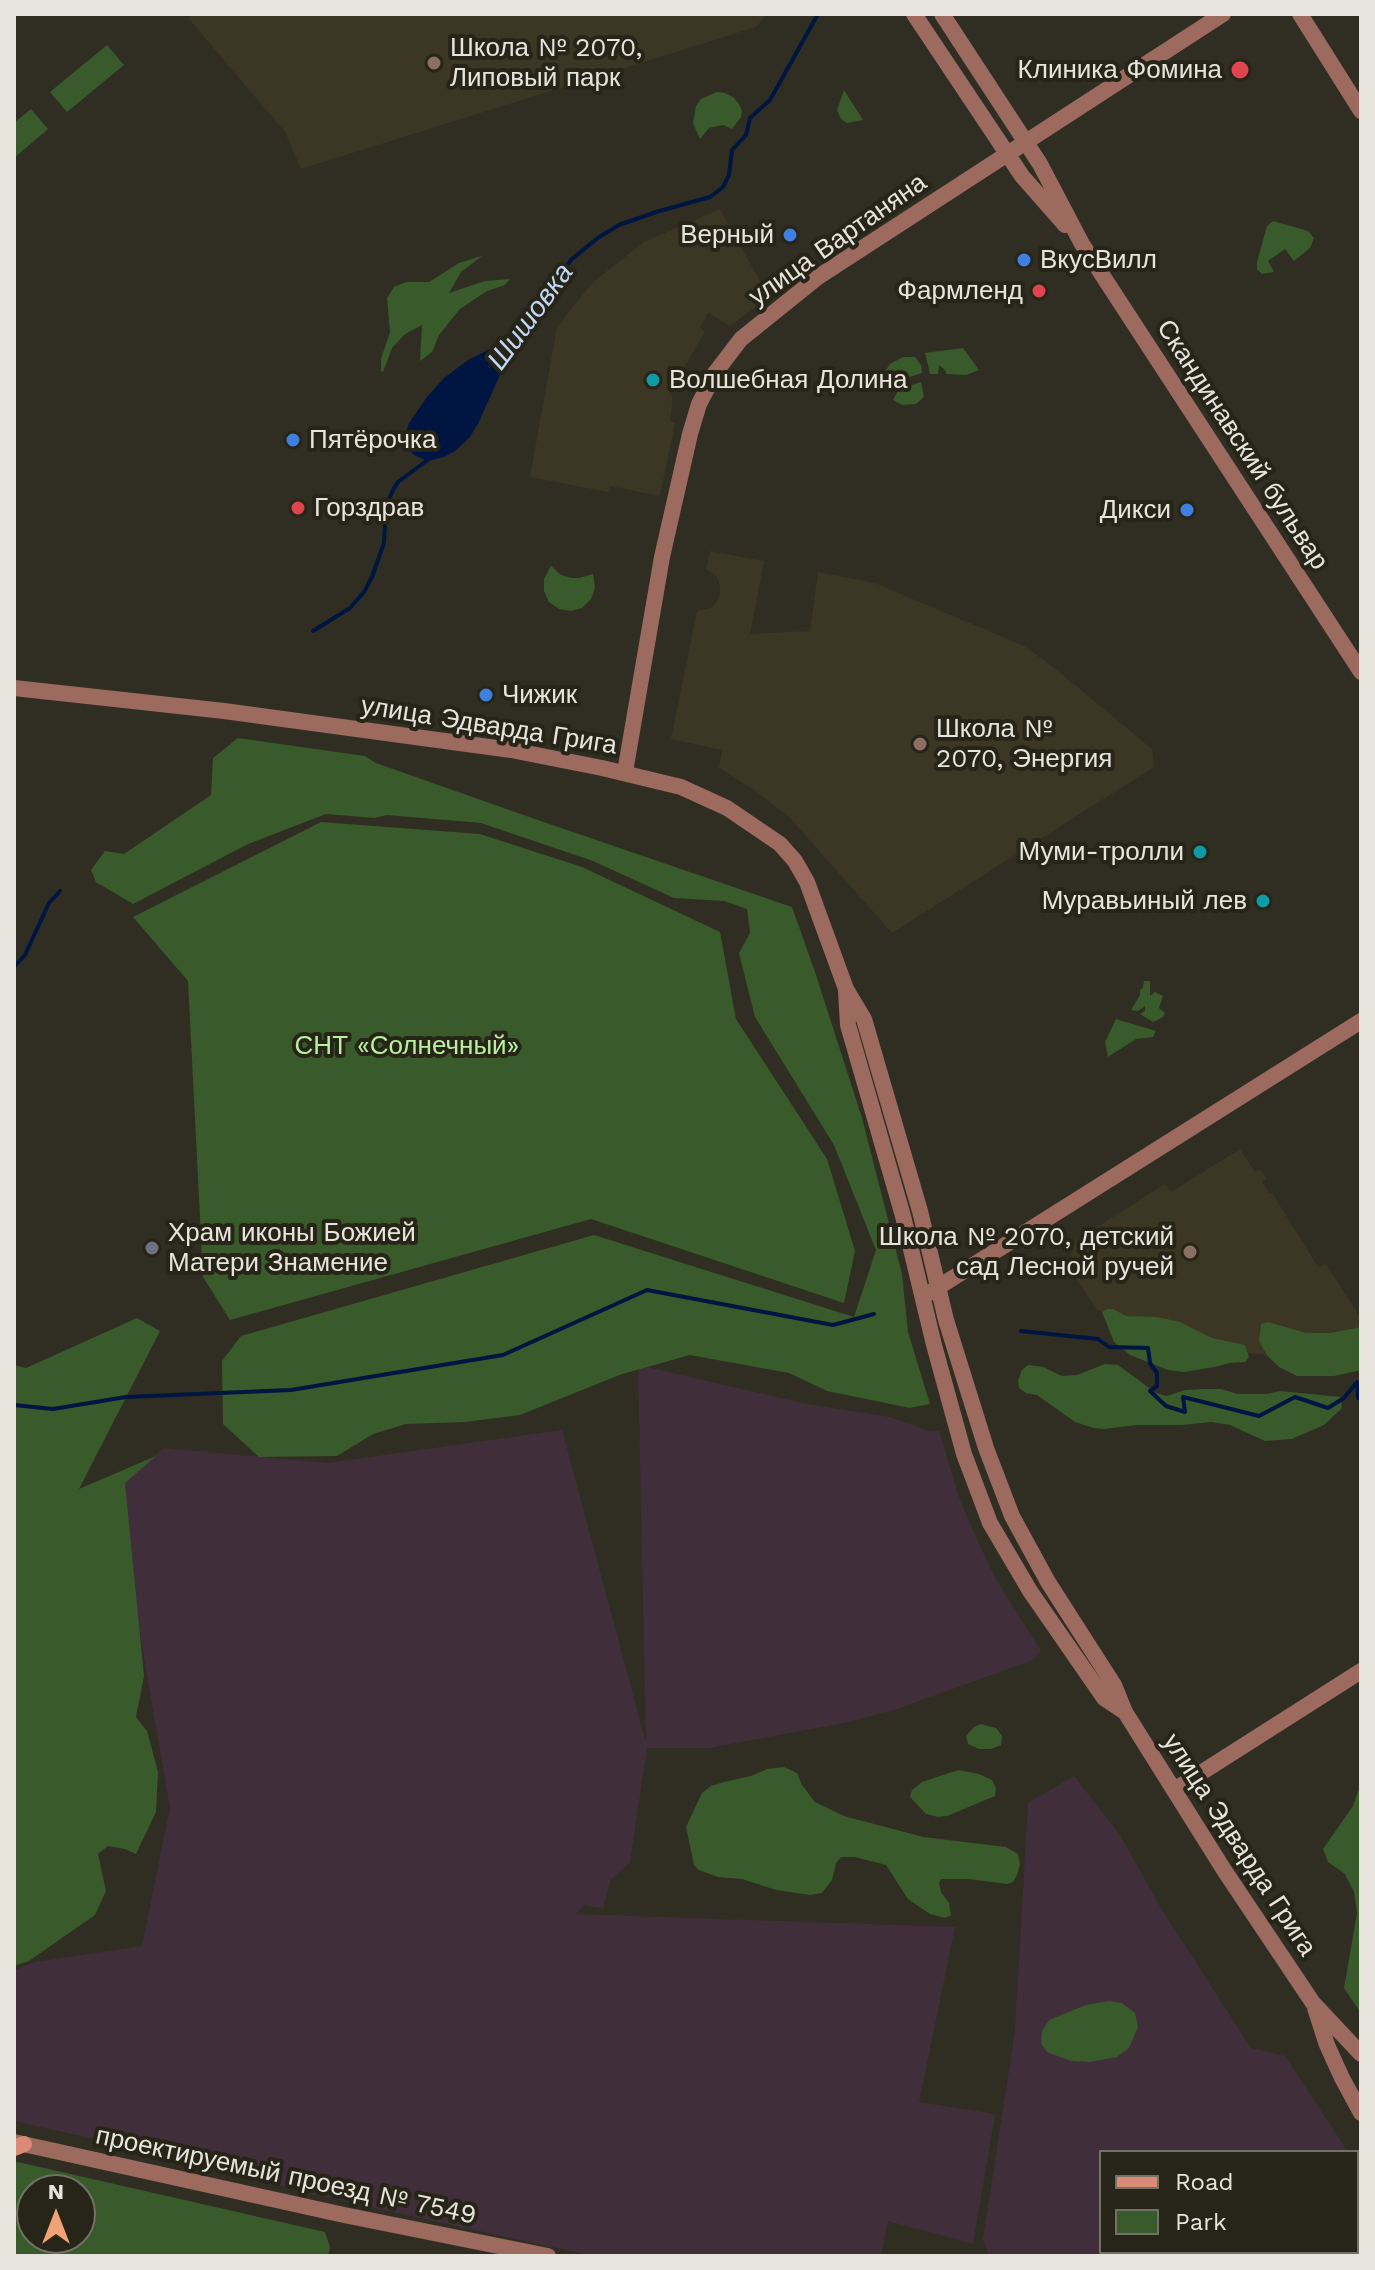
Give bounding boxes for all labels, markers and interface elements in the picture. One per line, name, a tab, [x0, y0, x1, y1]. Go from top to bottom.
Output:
place label: Школа № 2070, Липовый парк	[450, 32, 643, 94]
marker: Школа № 2070, Липовый парк	[425, 54, 443, 72]
place label: Клиника Фомина	[1018, 54, 1222, 86]
marker: Клиника Фомина	[1229, 59, 1251, 81]
street label: улица Вартаняна	[743, 167, 933, 313]
place label: Верный	[680, 219, 774, 251]
marker: Верный	[781, 226, 799, 244]
place label: ВкусВилл	[1040, 244, 1157, 276]
marker: ВкусВилл	[1015, 251, 1033, 269]
water label: Шишовка	[481, 257, 581, 377]
place label: Фармленд	[897, 275, 1023, 307]
marker: Фармленд	[1030, 282, 1048, 300]
street label: Скандинавский бульвар	[1149, 314, 1335, 576]
place label: Волшебная Долина	[669, 364, 907, 396]
marker: Волшебная Долина	[644, 371, 662, 389]
place label: Пятёрочка	[309, 424, 436, 456]
marker: Пятёрочка	[284, 431, 302, 449]
place label: Горздрав	[314, 492, 424, 524]
place label: Дикси	[1100, 494, 1171, 526]
marker: Горздрав	[289, 499, 307, 517]
marker: Дикси	[1178, 501, 1196, 519]
place label: Чижик	[502, 679, 577, 711]
marker: Чижик	[477, 686, 495, 704]
street label: улица Эдварда Грига	[359, 690, 619, 762]
place label: Школа № 2070, Энергия	[936, 713, 1112, 774]
marker: Школа № 2070, Энергия	[911, 735, 929, 753]
place label: Муми-тролли	[1019, 836, 1184, 868]
marker: Муми-тролли	[1191, 843, 1209, 861]
place label: Муравьиный лев	[1042, 885, 1247, 917]
marker: Муравьиный лев	[1254, 892, 1272, 910]
park label: СНТ «Солнечный»	[295, 1030, 519, 1062]
place label: Храм иконы Божией Матери Знамение	[168, 1217, 416, 1278]
place label: Школа № 2070, детский сад Лесной ручей	[879, 1221, 1174, 1282]
marker: Храм иконы Божией Матери Знамение	[143, 1239, 161, 1257]
marker: Школа № 2070, детский сад Лесной ручей	[1181, 1243, 1199, 1261]
street label: улица Эдварда Грига	[1155, 1728, 1323, 1962]
street label: проектируемый проезд № 7549	[93, 2120, 479, 2232]
legend	[1099, 2150, 1359, 2254]
text: Road	[1175, 2168, 1234, 2196]
north arrow	[16, 2174, 96, 2254]
text: N	[48, 2179, 64, 2204]
text: Park	[1175, 2208, 1227, 2236]

